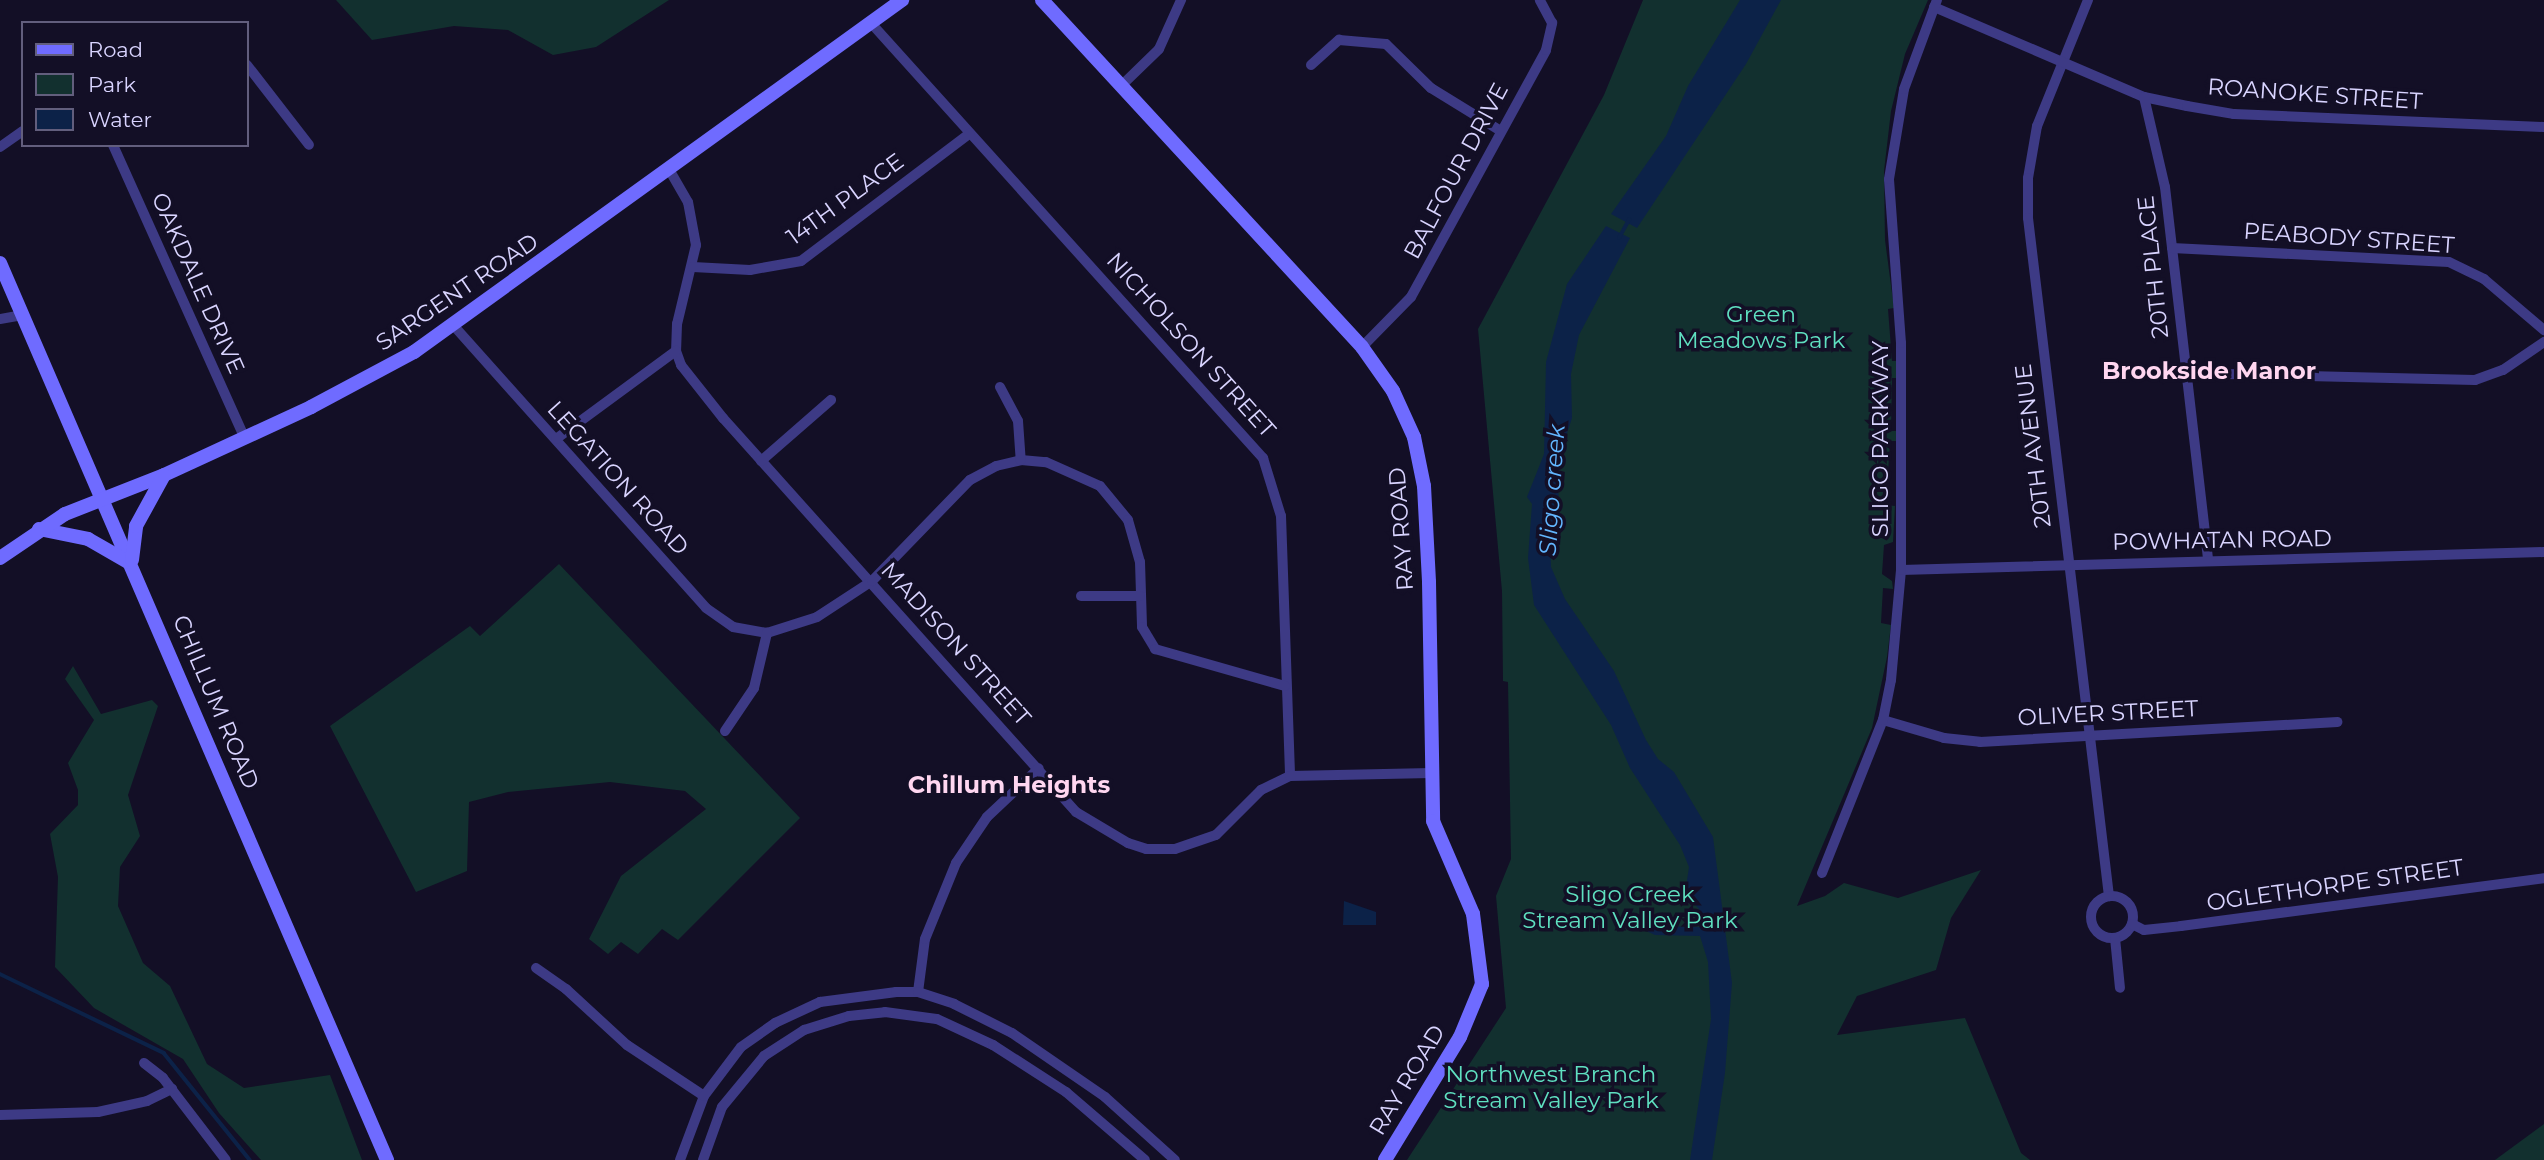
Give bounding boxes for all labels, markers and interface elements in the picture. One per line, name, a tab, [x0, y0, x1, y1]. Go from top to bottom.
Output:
legend	[21, 21, 248, 147]
text: Road	[88, 37, 143, 62]
text: Park	[88, 72, 136, 97]
street label: ROANOKE STREET	[2206, 73, 2424, 115]
street label: BALFOUR DRIVE	[1398, 78, 1514, 264]
text: Water	[88, 107, 152, 132]
street label: 14TH PLACE	[781, 147, 909, 251]
street label: OAKDALE DRIVE	[146, 188, 250, 378]
street label: 20TH PLACE	[2132, 194, 2174, 340]
street label: PEABODY STREET	[2243, 217, 2455, 259]
street label: SARGENT ROAD	[371, 228, 543, 356]
street label: NICHOLSON STREET	[1101, 247, 1281, 443]
park label: Green Meadows Park	[1677, 300, 1845, 354]
street label: SLIGO PARKWAY	[1866, 341, 1894, 537]
district label: Brookside Manor	[2102, 357, 2316, 385]
street label: 20TH AVENUE	[2009, 363, 2057, 529]
street label: LEGATION ROAD	[542, 395, 694, 561]
water label: Sligo creek	[1533, 423, 1571, 557]
street label: RAY ROAD	[1383, 466, 1419, 592]
street label: POWHATAN ROAD	[2112, 524, 2332, 556]
street label: MADISON STREET	[875, 557, 1037, 731]
street label: CHILLUM ROAD	[167, 611, 265, 793]
street label: OLIVER STREET	[2017, 694, 2199, 732]
district label: Chillum Heights	[908, 771, 1110, 799]
street label: OGLETHORPE STREET	[2205, 853, 2465, 917]
park label: Sligo Creek Stream Valley Park	[1522, 880, 1738, 934]
street label: RAY ROAD	[1363, 1020, 1451, 1140]
park label: Northwest Branch Stream Valley Park	[1443, 1060, 1659, 1114]

